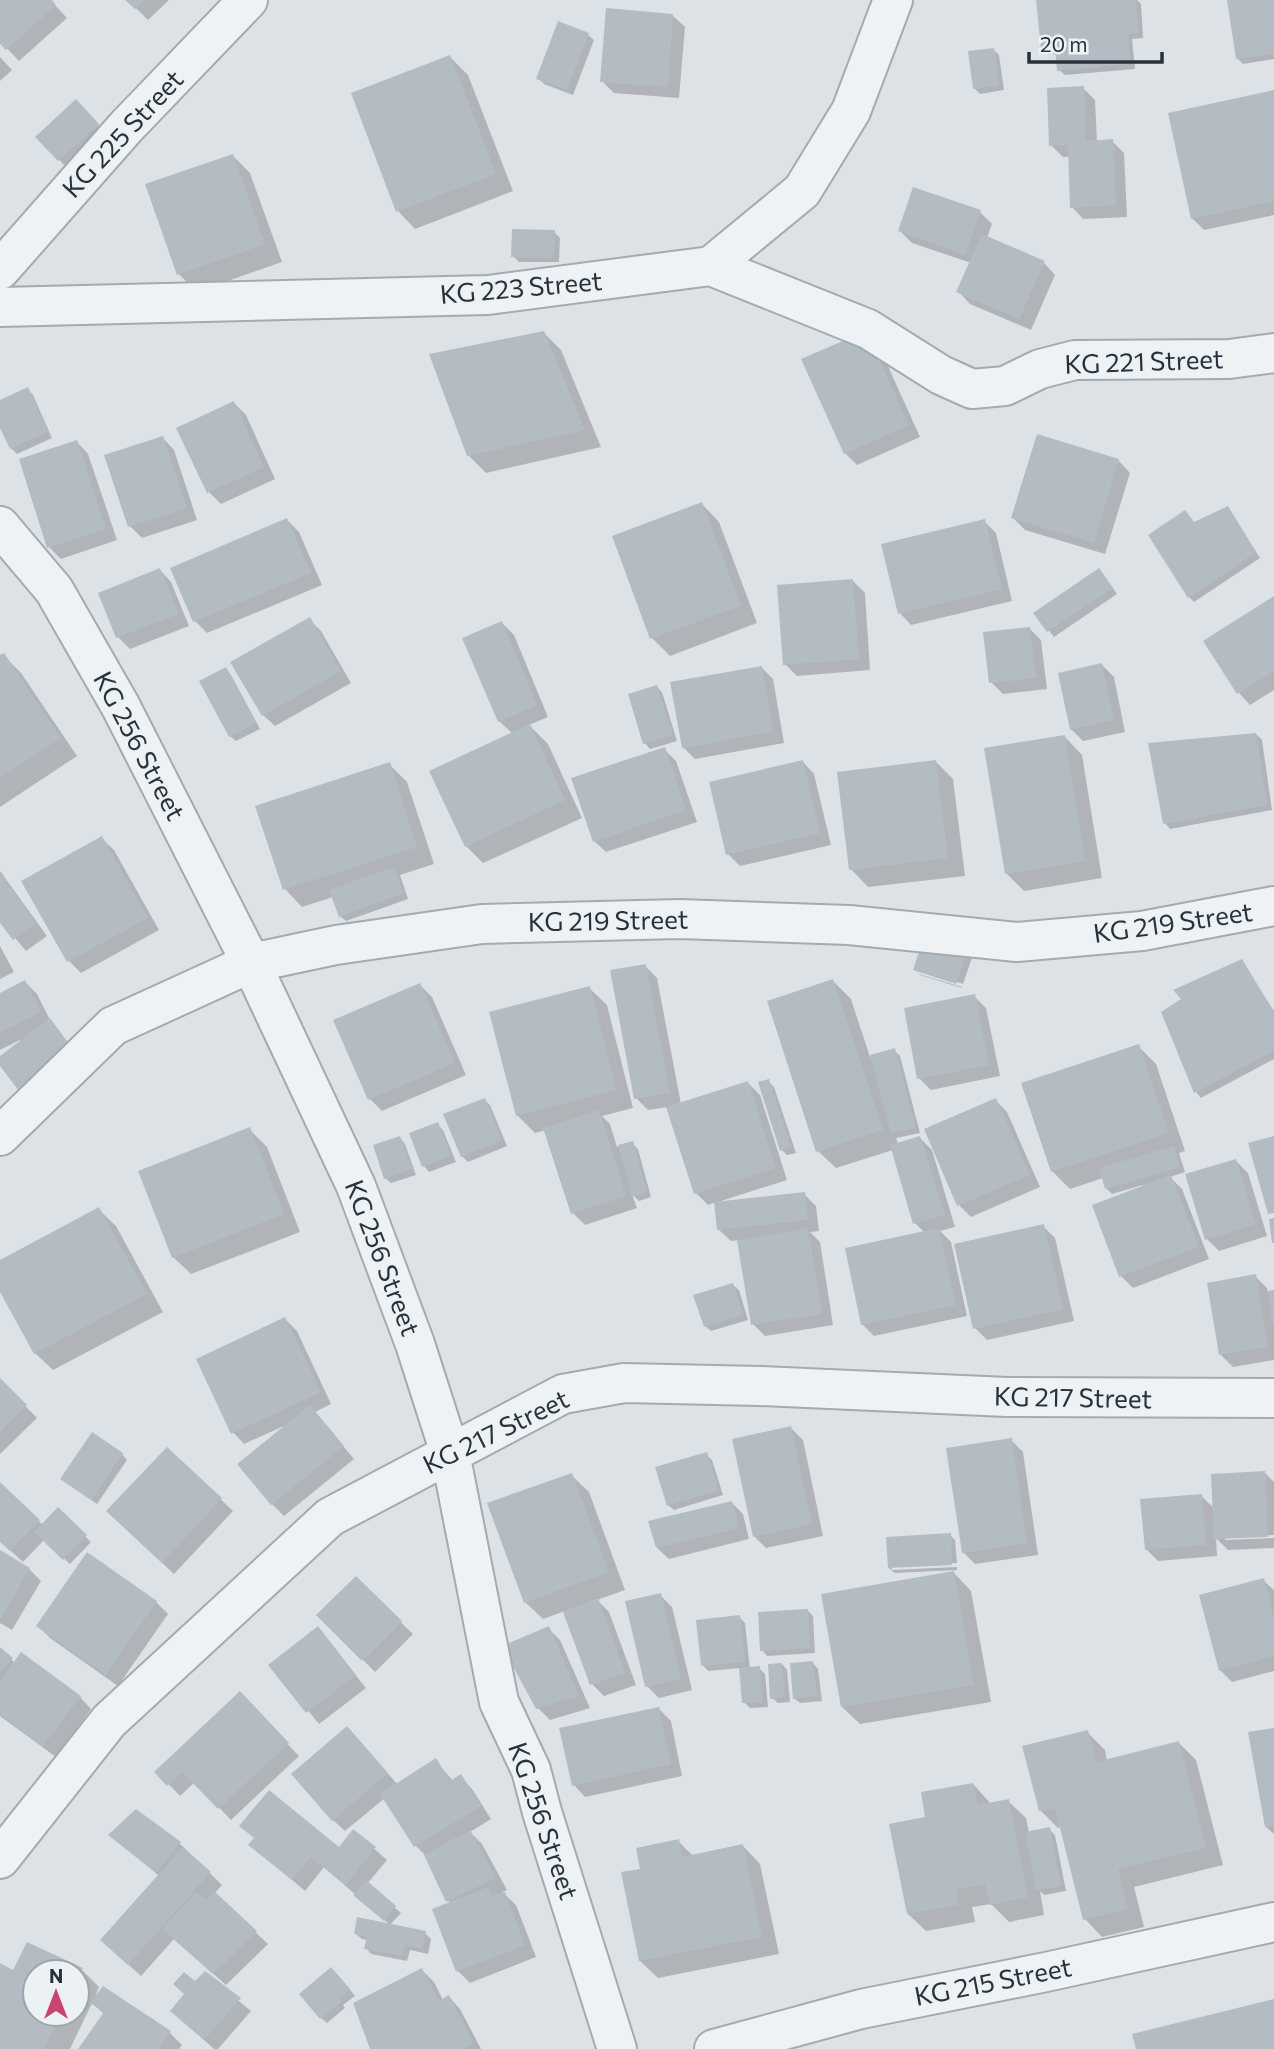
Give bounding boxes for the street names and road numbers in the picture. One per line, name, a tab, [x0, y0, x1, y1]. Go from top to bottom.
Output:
street label: KG 225 Street	[55, 63, 189, 203]
street label: KG 223 Street	[438, 264, 603, 309]
street label: KG 221 Street	[1064, 342, 1224, 379]
street label: KG 256 Street	[88, 666, 193, 825]
street label: KG 219 Street	[1091, 895, 1254, 948]
street label: KG 219 Street	[528, 903, 688, 936]
street label: KG 256 Street	[340, 1175, 427, 1340]
street label: KG 217 Street	[994, 1380, 1152, 1413]
street label: KG 217 Street	[417, 1382, 573, 1479]
street label: KG 256 Street	[503, 1738, 586, 1903]
street label: KG 215 Street	[911, 1950, 1074, 2011]

